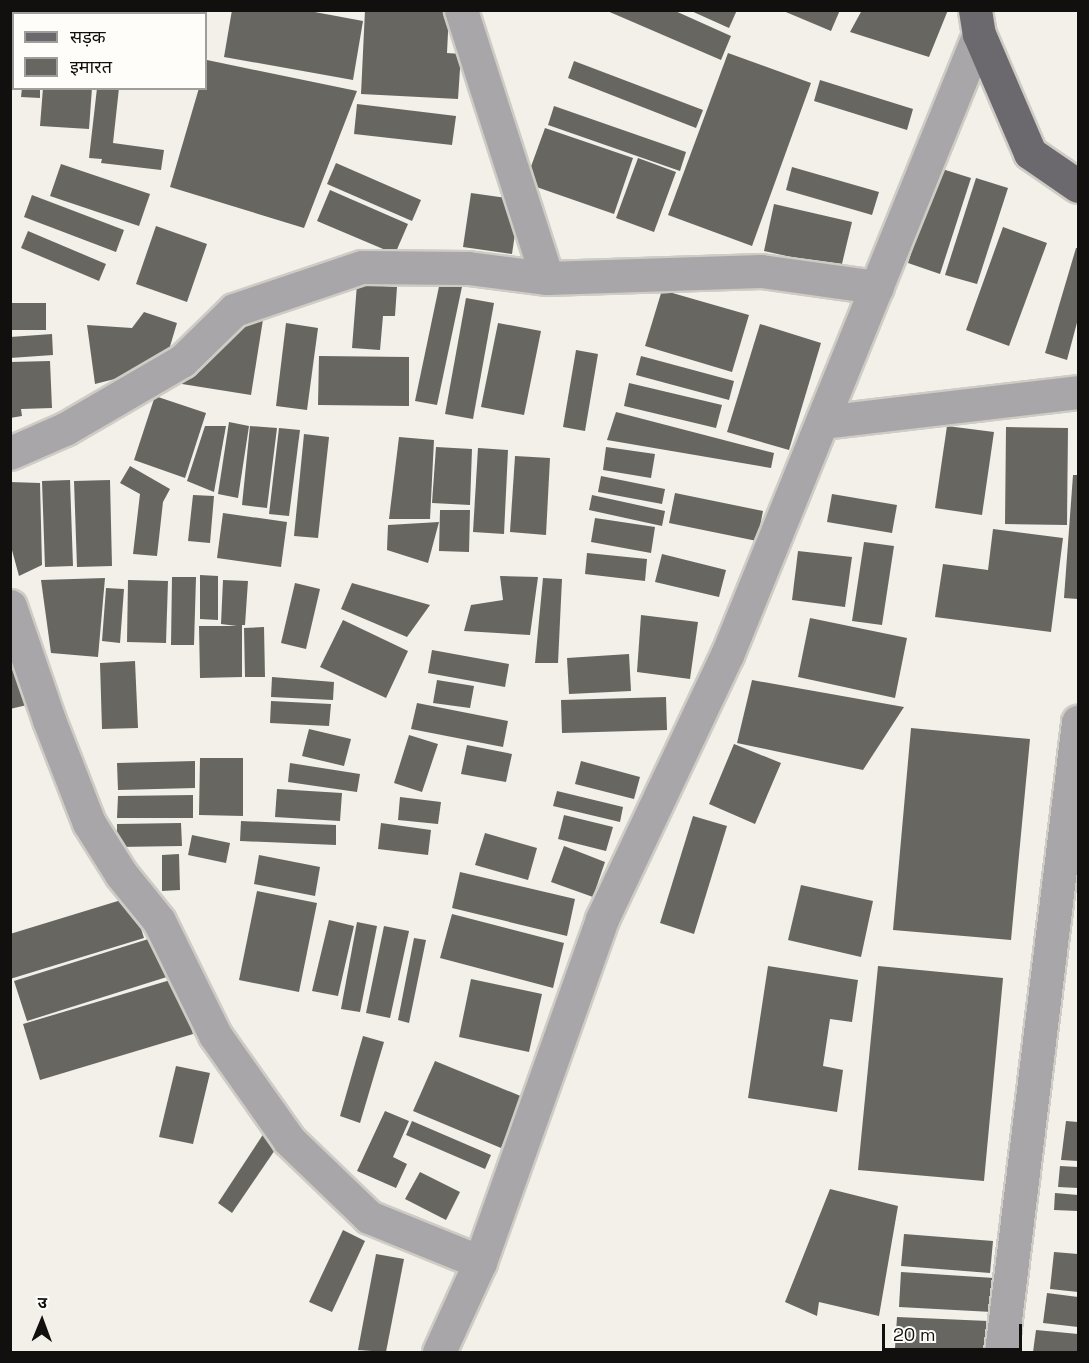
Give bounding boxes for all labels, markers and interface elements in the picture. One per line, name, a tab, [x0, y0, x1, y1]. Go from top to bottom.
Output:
legend	[12, 12, 207, 90]
text: सड़क	[70, 25, 106, 48]
text: इमारत	[70, 55, 112, 78]
north arrow	[12, 1291, 72, 1351]
text: उ	[37, 1292, 47, 1313]
scale bar	[885, 1312, 1024, 1350]
text: 20 m	[893, 1323, 936, 1346]

